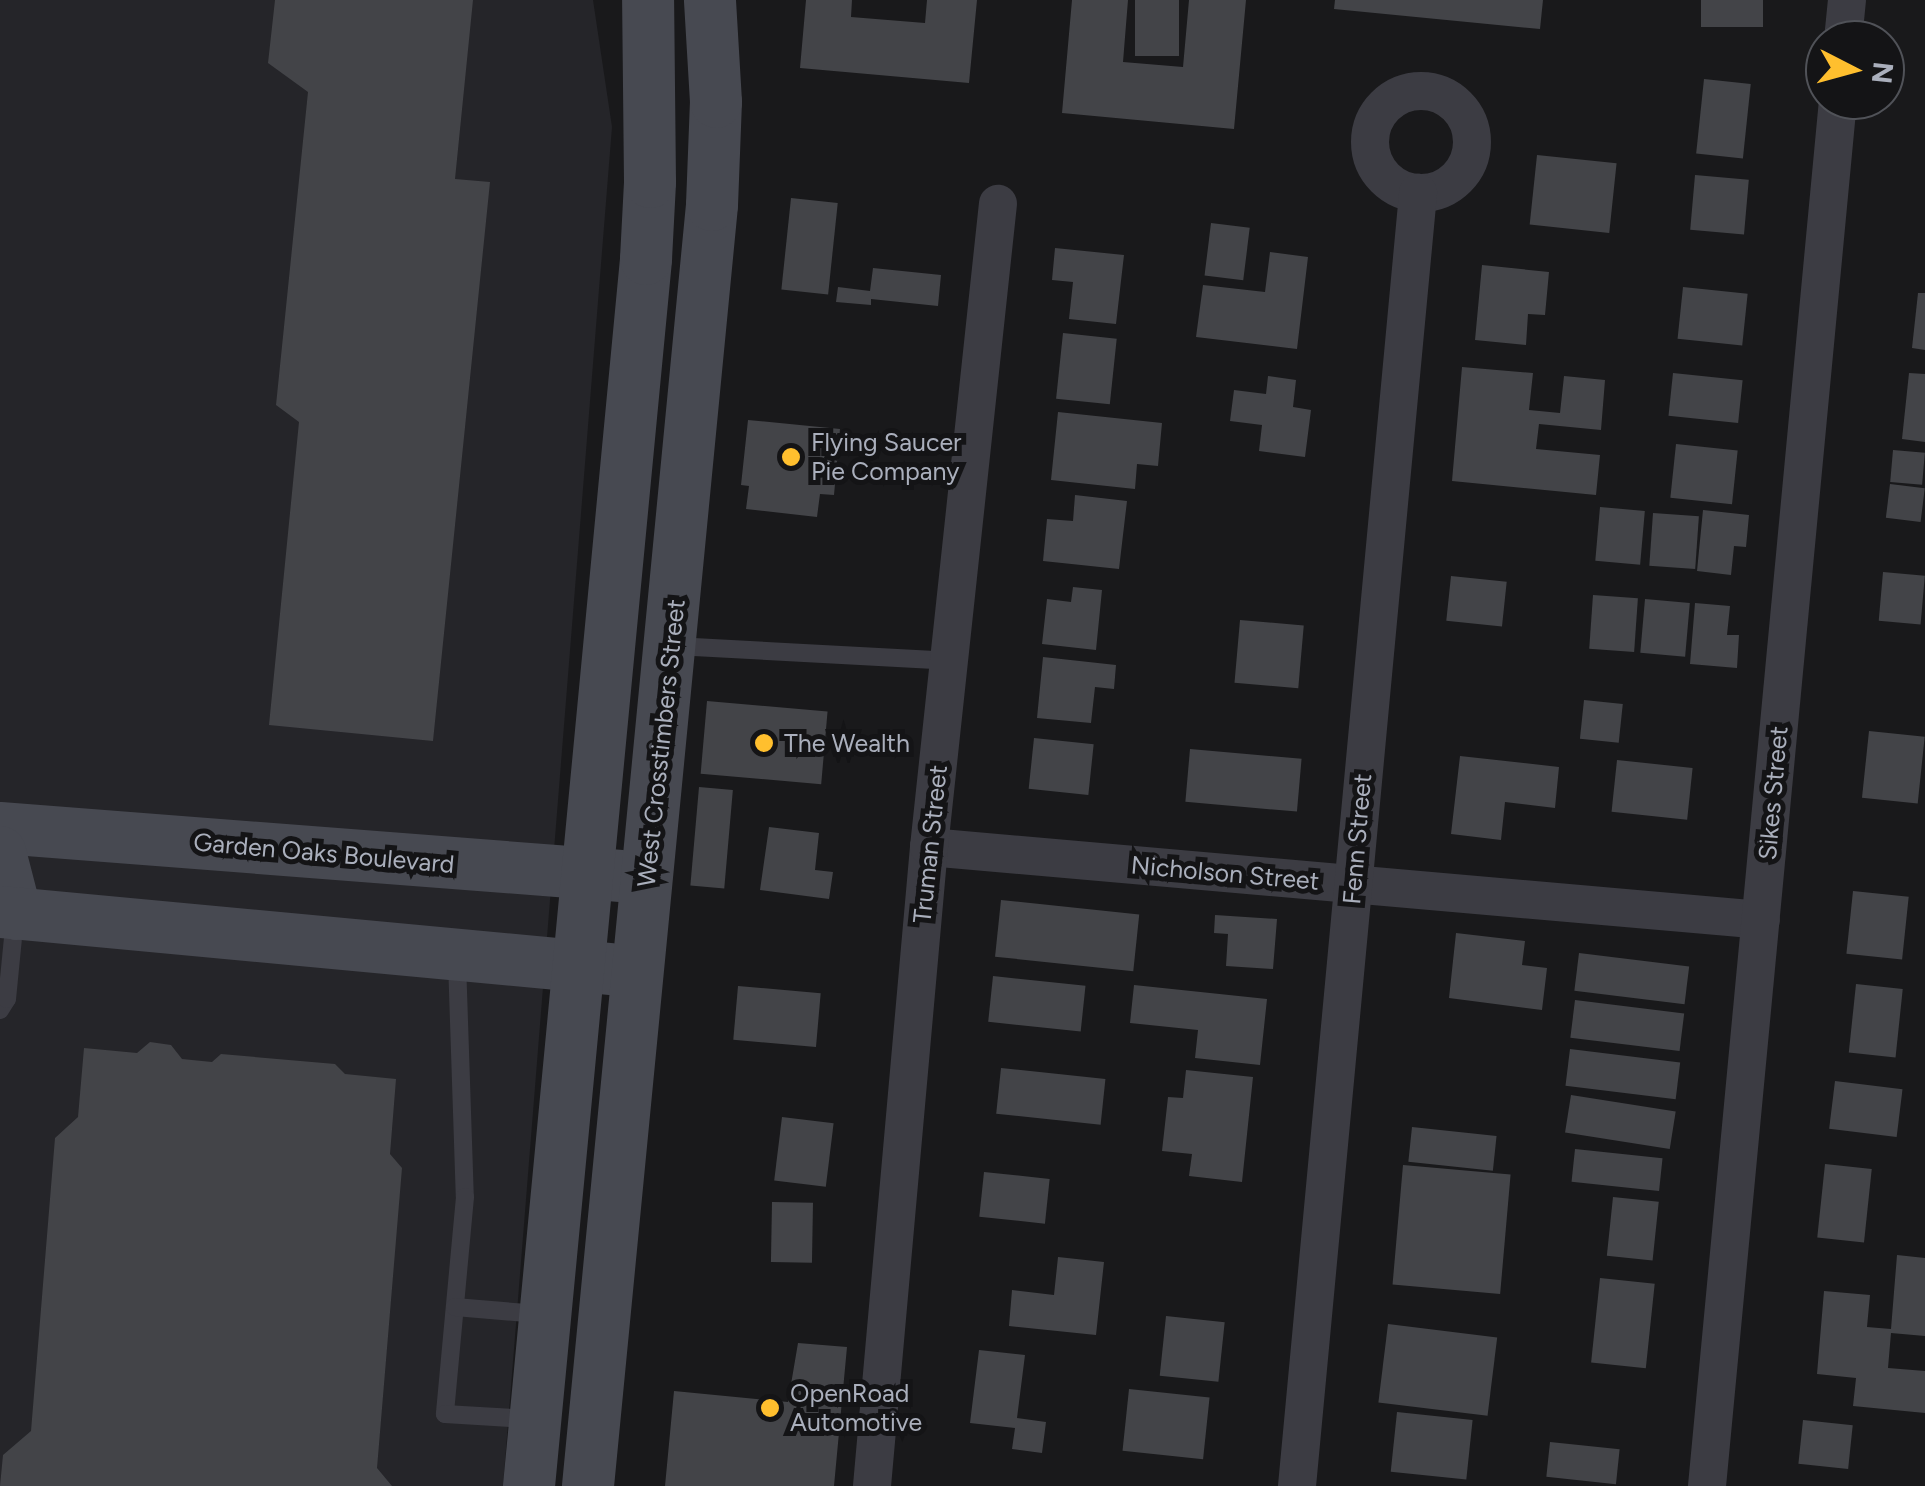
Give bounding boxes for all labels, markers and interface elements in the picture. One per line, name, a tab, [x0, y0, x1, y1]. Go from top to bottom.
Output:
north arrow	[1805, 20, 1905, 120]
text: N	[1865, 60, 1901, 85]
place label: Flying Saucer Pie Company	[811, 428, 961, 487]
marker: Flying Saucer Pie Company	[780, 446, 802, 468]
street label: West Crosstimbers Street	[631, 598, 691, 888]
street label: Sikes Street	[1752, 725, 1794, 861]
place label: The Wealth	[784, 728, 910, 758]
marker: The Wealth	[753, 732, 775, 754]
street label: Truman Street	[907, 763, 953, 925]
street label: Fenn Street	[1336, 772, 1378, 906]
street label: Garden Oaks Boulevard	[192, 827, 456, 879]
street label: Nicholson Street	[1130, 850, 1320, 896]
place label: OpenRoad Automotive	[790, 1379, 922, 1438]
marker: OpenRoad Automotive	[759, 1397, 781, 1419]

